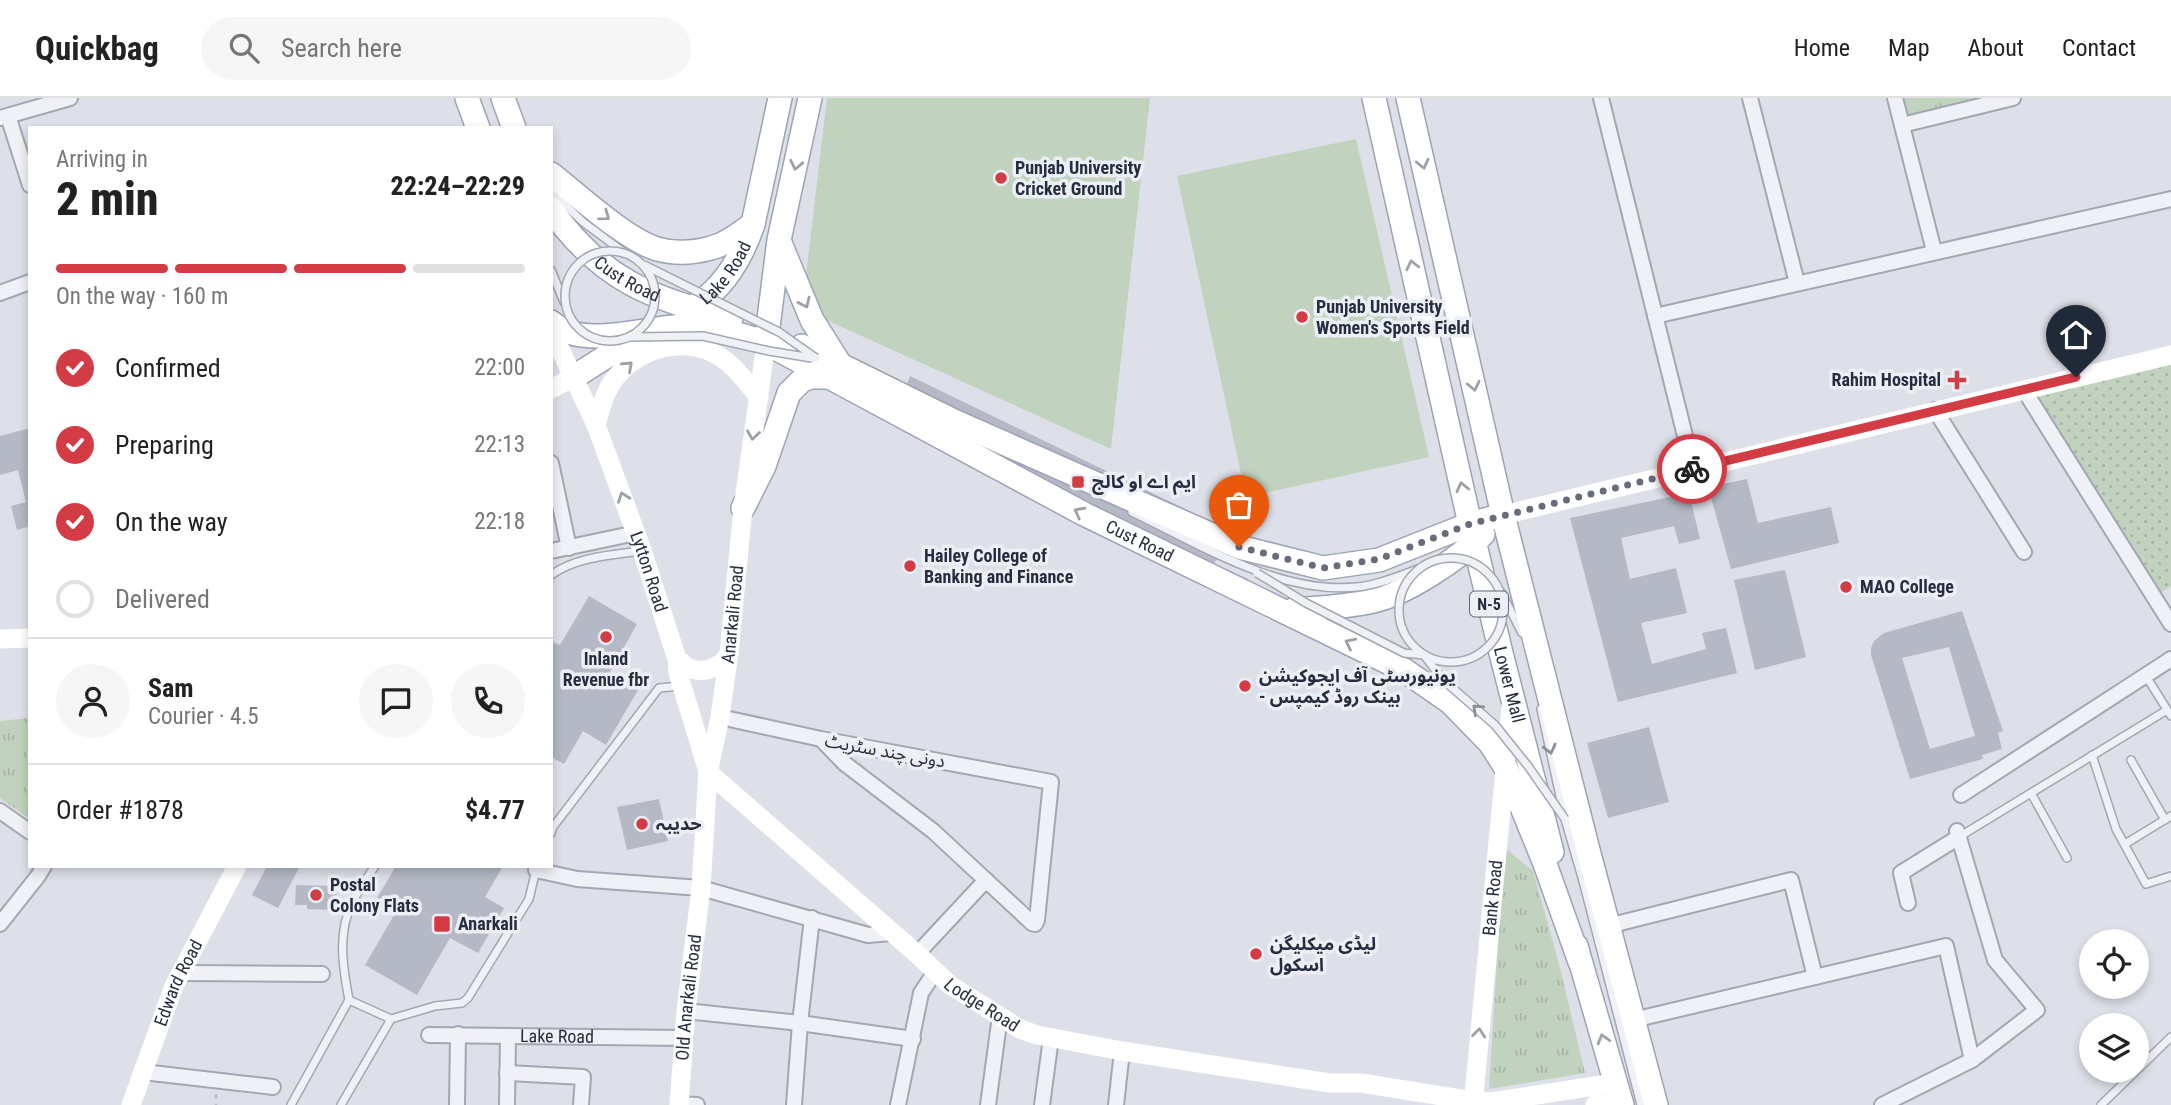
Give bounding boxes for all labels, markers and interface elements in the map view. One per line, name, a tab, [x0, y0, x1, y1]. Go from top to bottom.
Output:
search box	[201, 17, 691, 80]
text: Quickbag	[35, 29, 159, 68]
icon: search	[225, 29, 263, 67]
text: Search here	[281, 33, 402, 63]
text: Home	[1794, 34, 1850, 62]
text: Map	[1888, 34, 1930, 62]
text: About	[1968, 34, 2024, 62]
text: Contact	[2062, 34, 2136, 62]
text: Arriving in	[56, 146, 148, 173]
place label: Punjab University Cricket Ground	[1015, 157, 1141, 199]
one-way arrow	[1415, 158, 1430, 170]
one-way arrow	[789, 159, 804, 171]
marker: Punjab University Cricket Ground	[993, 170, 1009, 186]
text: 22:24–22:29	[391, 171, 525, 201]
text: 2 min	[56, 172, 159, 226]
one-way arrow	[597, 208, 610, 220]
street label: Lake Road	[695, 238, 755, 309]
street label: Cust Road	[590, 251, 663, 306]
one-way arrow	[1405, 259, 1420, 271]
text: On the way · 160 m	[56, 283, 228, 310]
one-way arrow	[796, 296, 810, 309]
place label: Punjab University Women's Sports Field	[1316, 296, 1470, 338]
pin	[2046, 305, 2106, 377]
marker: Punjab University Women's Sports Field	[1294, 309, 1310, 325]
icon: home	[2057, 316, 2095, 354]
icon: check	[56, 349, 94, 387]
text: Confirmed	[115, 353, 221, 383]
text: 22:00	[474, 354, 525, 381]
one-way arrow	[619, 362, 632, 375]
place label: Rahim Hospital	[1832, 369, 1941, 390]
marker: Rahim Hospital	[1947, 370, 1967, 390]
one-way arrow	[1465, 380, 1480, 392]
icon: check	[56, 426, 94, 464]
one-way arrow	[746, 429, 761, 441]
text: Preparing	[115, 430, 214, 460]
text: 22:13	[474, 431, 525, 458]
courier	[1657, 434, 1727, 504]
icon: bike	[1673, 450, 1711, 488]
place label: ایم اے او کالج	[1092, 471, 1196, 495]
marker: ایم اے او کالج	[1070, 474, 1086, 490]
pin	[1209, 475, 1269, 547]
one-way arrow	[1455, 481, 1470, 493]
icon: bag	[1220, 486, 1258, 524]
one-way arrow	[617, 492, 631, 504]
icon: check	[56, 503, 94, 541]
one-way arrow	[1074, 506, 1086, 520]
text: On the way	[115, 507, 228, 537]
text: 22:18	[474, 508, 525, 535]
street label: Cust Road	[1103, 515, 1177, 566]
street label: Lytton Road	[626, 528, 672, 614]
place label: Hailey College of Banking and Finance	[924, 545, 1074, 587]
marker: Hailey College of Banking and Finance	[902, 558, 918, 574]
street label: Anarkali Road	[717, 564, 747, 665]
place label: MAO College	[1860, 576, 1954, 597]
marker: MAO College	[1838, 579, 1854, 595]
text: Delivered	[115, 584, 210, 614]
road number: N-5	[1470, 592, 1508, 617]
marker: Inland Revenue fbr	[598, 629, 614, 645]
one-way arrow	[1345, 638, 1357, 652]
street label: Lower Mall	[1490, 644, 1529, 725]
place label: Inland Revenue fbr	[563, 648, 649, 690]
button: person	[56, 664, 130, 738]
button: chat	[359, 664, 433, 738]
button: phone	[451, 664, 525, 738]
place label: یونیورسٹی آف ایجوکیشن - بینک روڈ کیمپس	[1259, 665, 1456, 709]
text: Sam	[148, 673, 194, 703]
marker: یونیورسٹی آف ایجوکیشن - بینک روڈ کیمپس	[1237, 678, 1253, 694]
text: Courier · 4.5	[148, 703, 259, 730]
one-way arrow	[1472, 704, 1485, 717]
street label: دونی چند سٹریٹ	[823, 730, 947, 772]
one-way arrow	[1542, 743, 1557, 755]
text: Order #1878	[56, 795, 184, 825]
text: $4.77	[465, 795, 525, 825]
place label: حدیبہ	[656, 813, 702, 834]
marker: حدیبہ	[634, 816, 650, 832]
street label: Bank Road	[1478, 859, 1506, 937]
place label: Postal Colony Flats	[330, 874, 419, 916]
marker: Postal Colony Flats	[308, 887, 324, 903]
place label: Anarkali	[458, 913, 518, 934]
marker: Anarkali	[432, 914, 452, 934]
map controls	[2079, 929, 2149, 1083]
button: locate	[2079, 929, 2149, 999]
street label: Old Anarkali Road	[671, 933, 705, 1061]
place label: لیڈی میکلیگن اسکول	[1270, 933, 1376, 976]
street label: Edward Road	[149, 936, 206, 1029]
marker: لیڈی میکلیگن اسکول	[1248, 946, 1264, 962]
street label: Lodge Road	[940, 974, 1023, 1036]
button: layers	[2079, 1013, 2149, 1083]
street label: Lake Road	[520, 1025, 594, 1047]
one-way arrow	[1471, 1027, 1486, 1038]
one-way arrow	[1596, 1034, 1611, 1046]

